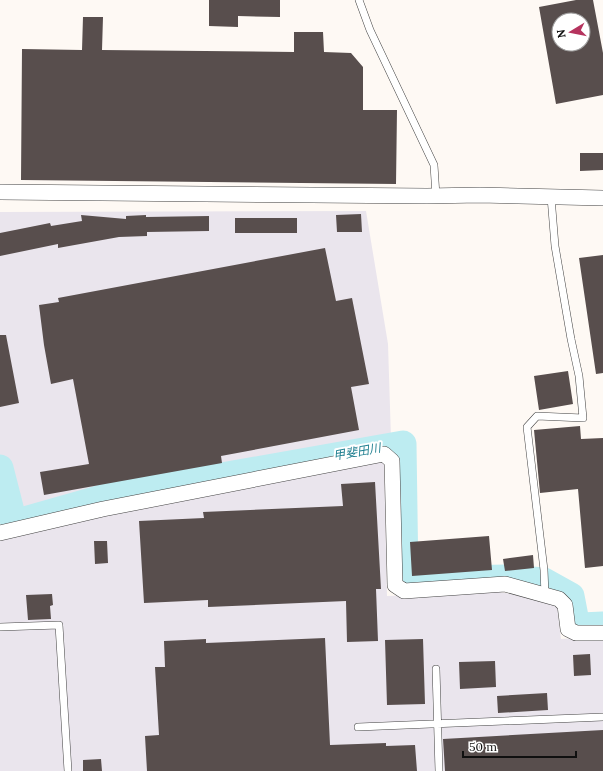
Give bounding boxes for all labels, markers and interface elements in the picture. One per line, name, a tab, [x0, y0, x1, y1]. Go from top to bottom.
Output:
north arrow	[551, 12, 591, 52]
text: N	[553, 28, 569, 39]
water label: 甲斐田川	[332, 440, 384, 463]
scale bar	[463, 733, 576, 759]
text: 50 m	[469, 739, 497, 754]

